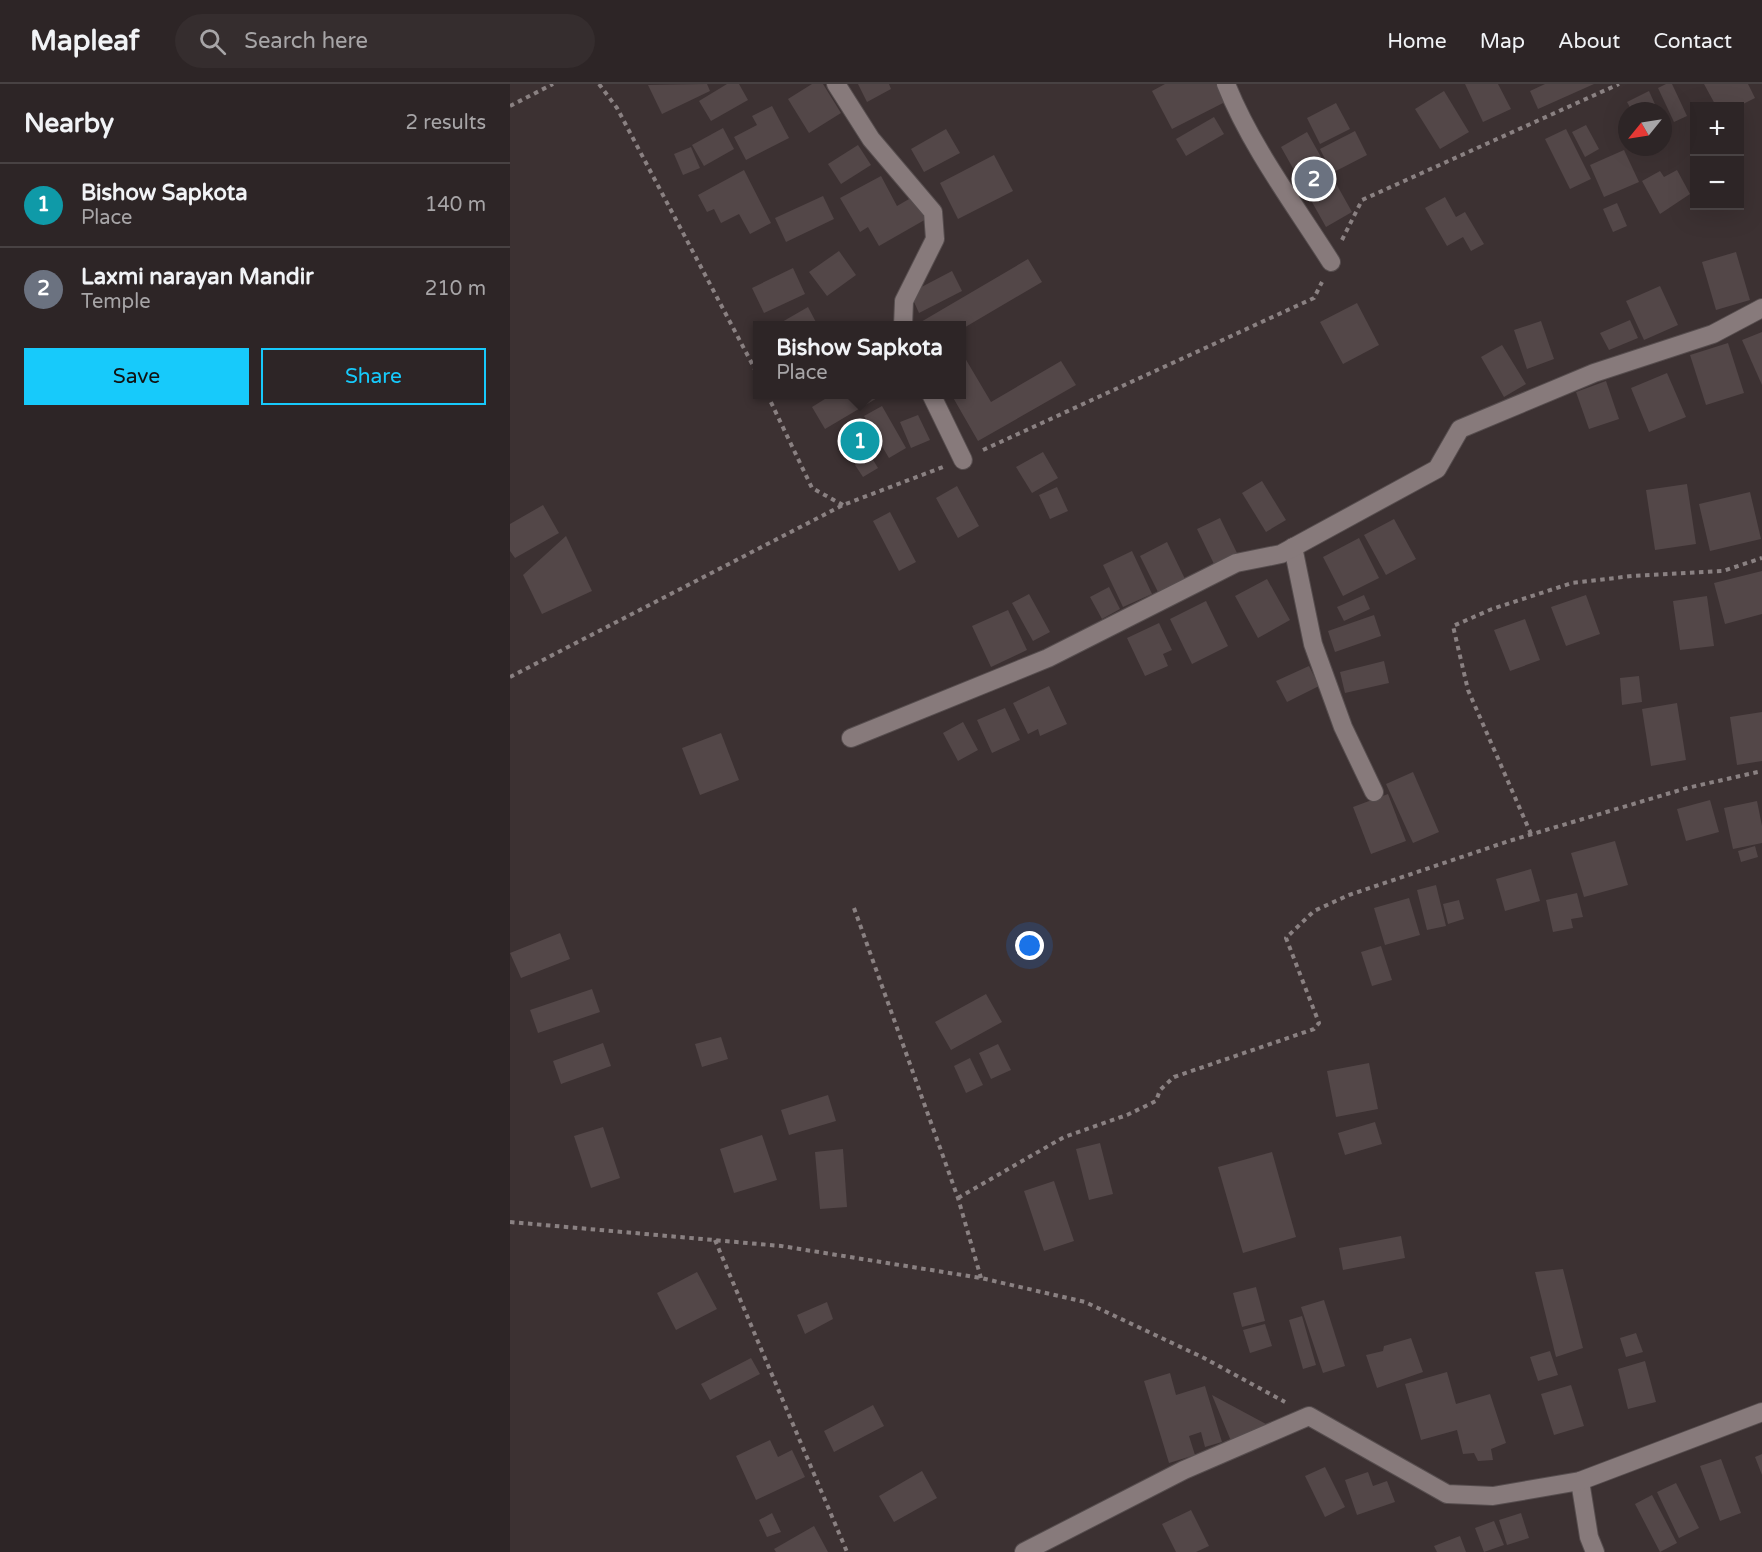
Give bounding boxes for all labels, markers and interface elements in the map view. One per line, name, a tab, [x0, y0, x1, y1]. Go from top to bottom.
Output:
search box	[175, 14, 595, 68]
text: Mapleaf	[30, 24, 139, 58]
icon: search	[196, 25, 229, 58]
text: Search here	[244, 28, 368, 54]
text: Home	[1387, 29, 1447, 54]
text: Map	[1480, 29, 1525, 54]
text: About	[1558, 29, 1620, 54]
text: Contact	[1653, 29, 1732, 54]
north arrow	[1618, 102, 1672, 156]
map controls	[1690, 102, 1744, 210]
button: +	[1690, 102, 1744, 156]
text: Nearby	[24, 108, 114, 139]
text: 2 results	[406, 111, 486, 135]
pin: 2	[1294, 156, 1334, 202]
button: −	[1690, 156, 1744, 210]
text: Bishow Sapkota	[81, 180, 248, 206]
text: 1	[37, 193, 50, 217]
text: 140 m	[425, 193, 486, 217]
text: Place	[81, 206, 132, 230]
text: Laxmi narayan Mandir	[81, 264, 314, 290]
text: 2	[37, 277, 50, 301]
text: 210 m	[425, 277, 486, 301]
text: Temple	[81, 290, 151, 314]
popup	[753, 321, 966, 399]
text: Bishow Sapkota	[776, 335, 943, 361]
button: Save	[24, 348, 249, 405]
button: Share	[261, 348, 486, 405]
text: Place	[776, 361, 828, 385]
pin: 1	[840, 418, 880, 464]
your location	[1015, 931, 1044, 960]

